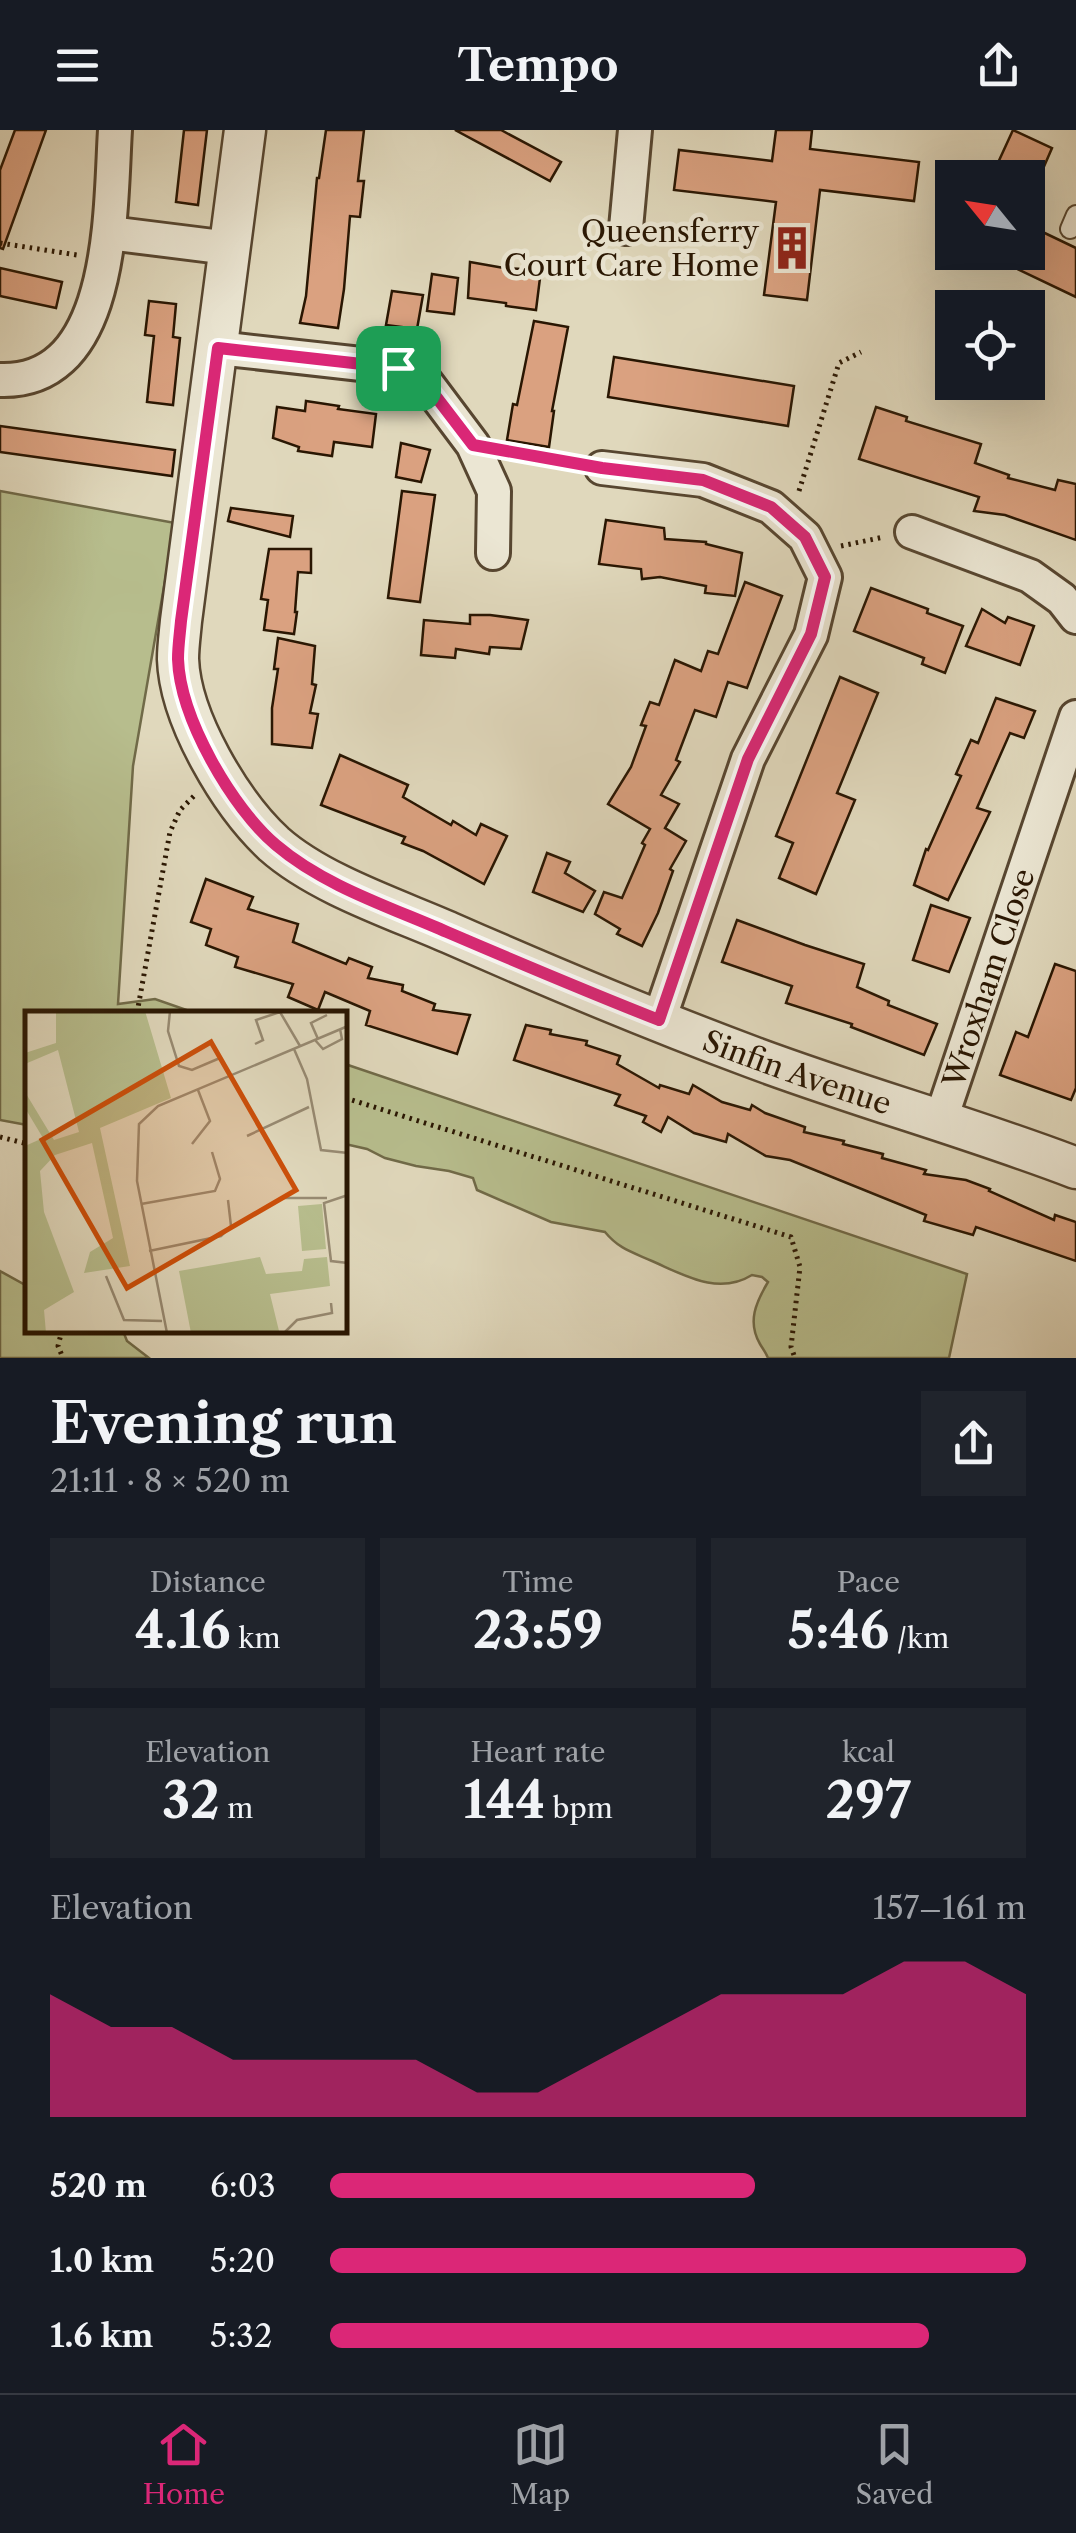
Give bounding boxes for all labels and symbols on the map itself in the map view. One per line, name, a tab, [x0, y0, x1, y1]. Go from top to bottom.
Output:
north arrow	[935, 160, 1045, 270]
place label: Queensferry Court Care Home	[504, 213, 759, 284]
building icon: Queensferry Court Care Home	[768, 224, 816, 272]
pin	[356, 326, 441, 411]
street label: Wroxham Close	[934, 864, 1042, 1093]
inset map	[25, 1011, 348, 1333]
street label: Sinfin Avenue	[698, 1022, 896, 1122]

